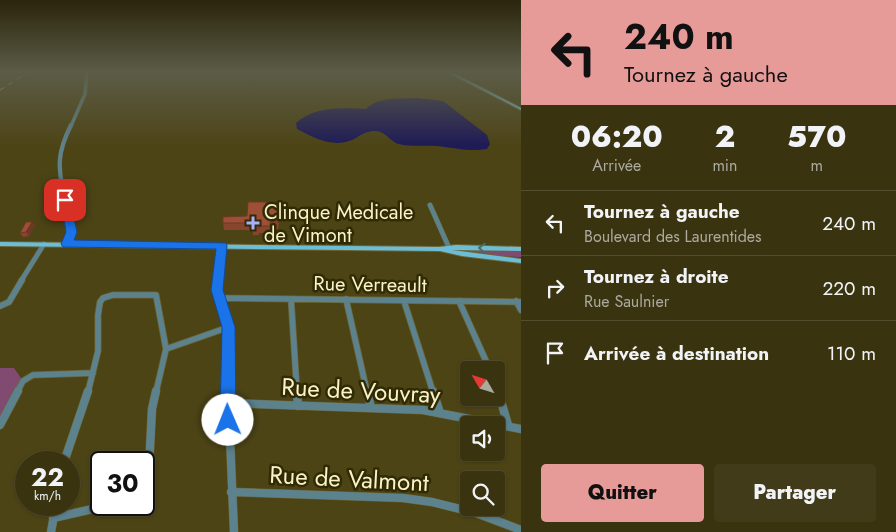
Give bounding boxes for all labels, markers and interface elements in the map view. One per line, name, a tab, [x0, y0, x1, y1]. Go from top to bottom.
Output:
text: 240 m	[624, 12, 734, 62]
icon: left	[541, 20, 606, 85]
text: Tournez à gauche	[624, 58, 788, 90]
text: 06:20	[571, 115, 663, 158]
text: 2	[715, 115, 735, 158]
text: 570	[787, 115, 846, 158]
text: Arrivée	[592, 154, 641, 177]
text: min	[712, 154, 737, 177]
text: m	[810, 154, 823, 177]
pin	[44, 179, 86, 221]
icon: arrive	[51, 186, 79, 214]
place label: Clinque Medicale de Vimont	[264, 198, 413, 250]
text: Tournez à gauche	[584, 198, 740, 225]
icon: left	[541, 209, 569, 237]
text: 240 m	[822, 210, 876, 237]
marker: Clinque Medicale de Vimont	[246, 216, 260, 230]
text: Boulevard des Laurentides	[584, 225, 762, 248]
one-way arrow	[478, 242, 486, 253]
text: Tournez à droite	[584, 263, 729, 290]
street label: Rue Verreault	[313, 269, 427, 300]
icon: right	[541, 274, 569, 302]
text: 220 m	[822, 275, 876, 302]
text: Rue Saulnier	[584, 290, 669, 313]
icon: arrive	[541, 339, 569, 367]
text: Arrivée à destination	[584, 340, 769, 367]
text: 110 m	[827, 340, 876, 367]
north arrow	[460, 361, 505, 406]
map controls	[460, 361, 505, 516]
street label: Rue de Vouvray	[281, 369, 442, 412]
position arrow	[201, 393, 253, 445]
button: sound	[460, 416, 505, 461]
speed limit sign: 30	[90, 451, 155, 516]
street label: Rue de Valmont	[268, 457, 430, 500]
text: 22	[31, 459, 64, 495]
button: Quitter	[541, 464, 704, 522]
button: Partager	[714, 464, 876, 522]
button: search	[460, 471, 505, 516]
text: km/h	[34, 487, 61, 505]

